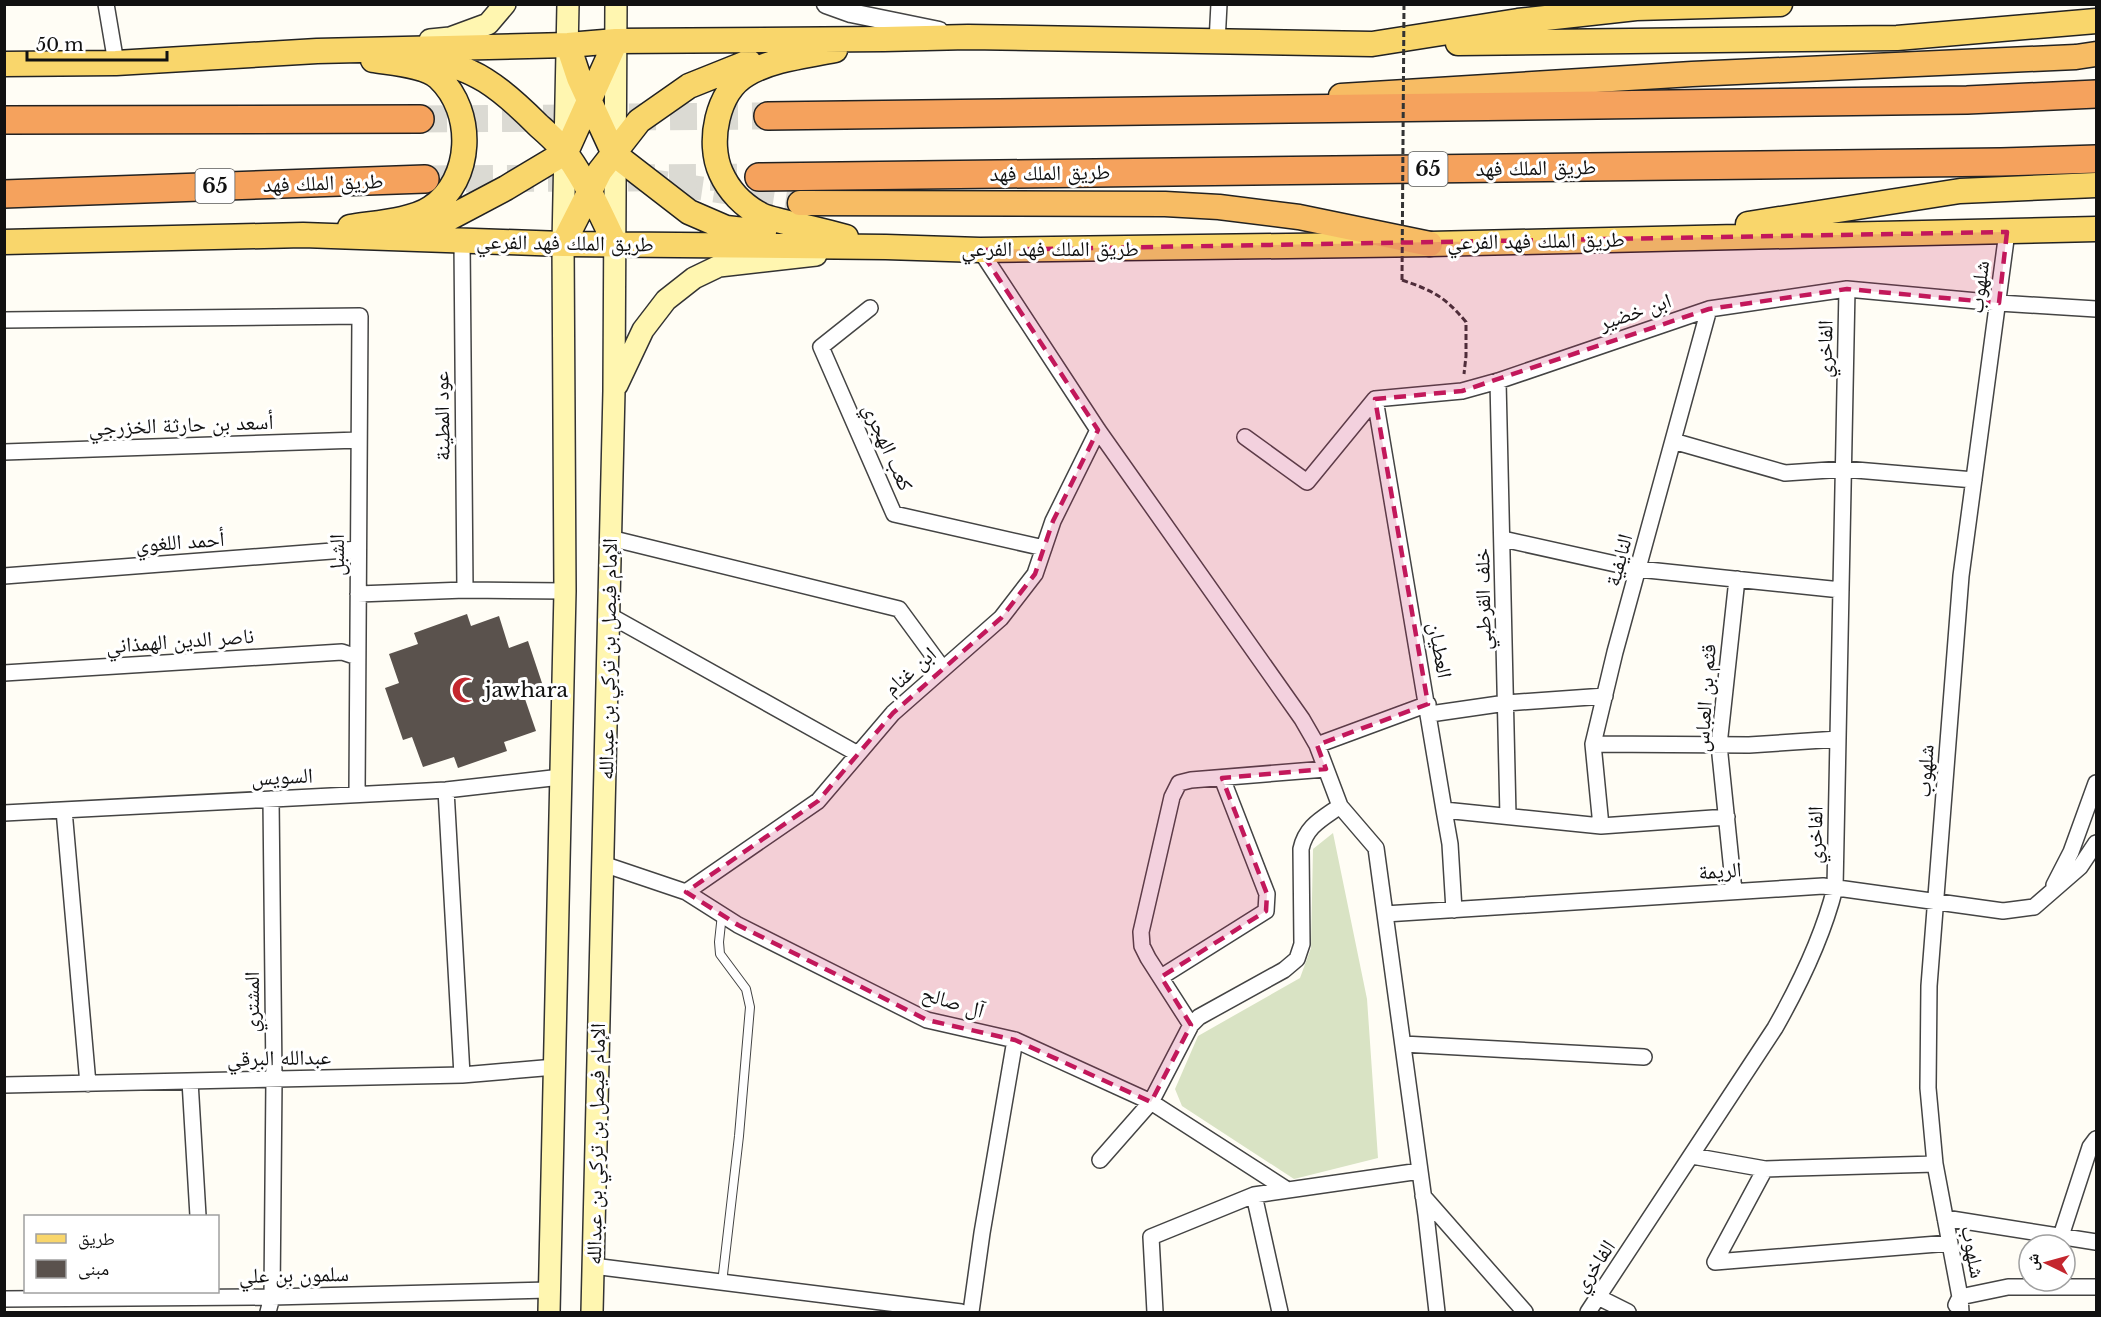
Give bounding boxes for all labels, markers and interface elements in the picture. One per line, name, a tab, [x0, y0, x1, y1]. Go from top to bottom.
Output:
scale bar	[27, 24, 166, 62]
text: 50 m	[36, 34, 84, 56]
road number: 65	[1408, 152, 1448, 186]
street label: طريق الملك فهد	[1475, 154, 1597, 182]
street label: طريق الملك فهد	[989, 159, 1111, 187]
street label: طريق الملك فهد	[262, 168, 384, 198]
road number: 65	[196, 169, 234, 203]
street label: طريق الملك فهد الفرعي	[1447, 226, 1625, 259]
street label: طريق الملك فهد الفرعي	[476, 228, 654, 261]
street label: طريق الملك فهد الفرعي	[961, 236, 1139, 265]
street label: شلهوب	[1963, 259, 1995, 315]
street label: ابن خضير	[1594, 288, 1675, 337]
street label: الفاخري	[1811, 320, 1842, 378]
street label: عود المطينة	[428, 371, 456, 461]
street label: كعب الهجري	[854, 399, 919, 497]
street label: أسعد بن حارثة الخزرجي	[88, 409, 274, 445]
street label: أحمد اللغوي	[135, 526, 226, 561]
street label: النايفية	[1600, 531, 1638, 589]
street label: الشبل	[324, 534, 350, 576]
street label: الإمام فيصل بن تركي بن عبدالله	[593, 538, 626, 780]
street label: خلف القرطبي	[1469, 548, 1500, 650]
street label: العطيان	[1422, 620, 1458, 680]
street label: ناصر الدين الهمذاني	[105, 623, 255, 662]
street label: ابن غنام	[878, 641, 942, 702]
street label: قثم بن العباس	[1688, 643, 1723, 753]
mosque icon: jawhara	[450, 675, 480, 705]
place label: jawhara	[482, 677, 568, 703]
street label: شلهوب	[1910, 744, 1940, 798]
street label: السويس	[250, 762, 314, 792]
street label: الفاخري	[1801, 806, 1832, 864]
street label: الريمة	[1697, 857, 1743, 885]
street label: المشتري	[239, 971, 268, 1033]
street label: آل صالح	[919, 980, 988, 1024]
street label: الإمام فيصل بن تركي بن عبدالله	[581, 1023, 614, 1265]
street label: عبدالله البرقي	[227, 1044, 332, 1075]
legend	[24, 1215, 219, 1293]
street label: شلهوب	[1955, 1223, 1991, 1281]
text: طريق	[78, 1228, 115, 1250]
north arrow	[2017, 1233, 2077, 1293]
street label: الفاخري	[1567, 1235, 1624, 1299]
text: ش	[2021, 1252, 2043, 1271]
text: مبنى	[78, 1258, 109, 1280]
street label: سلمون بن علي	[239, 1261, 349, 1292]

